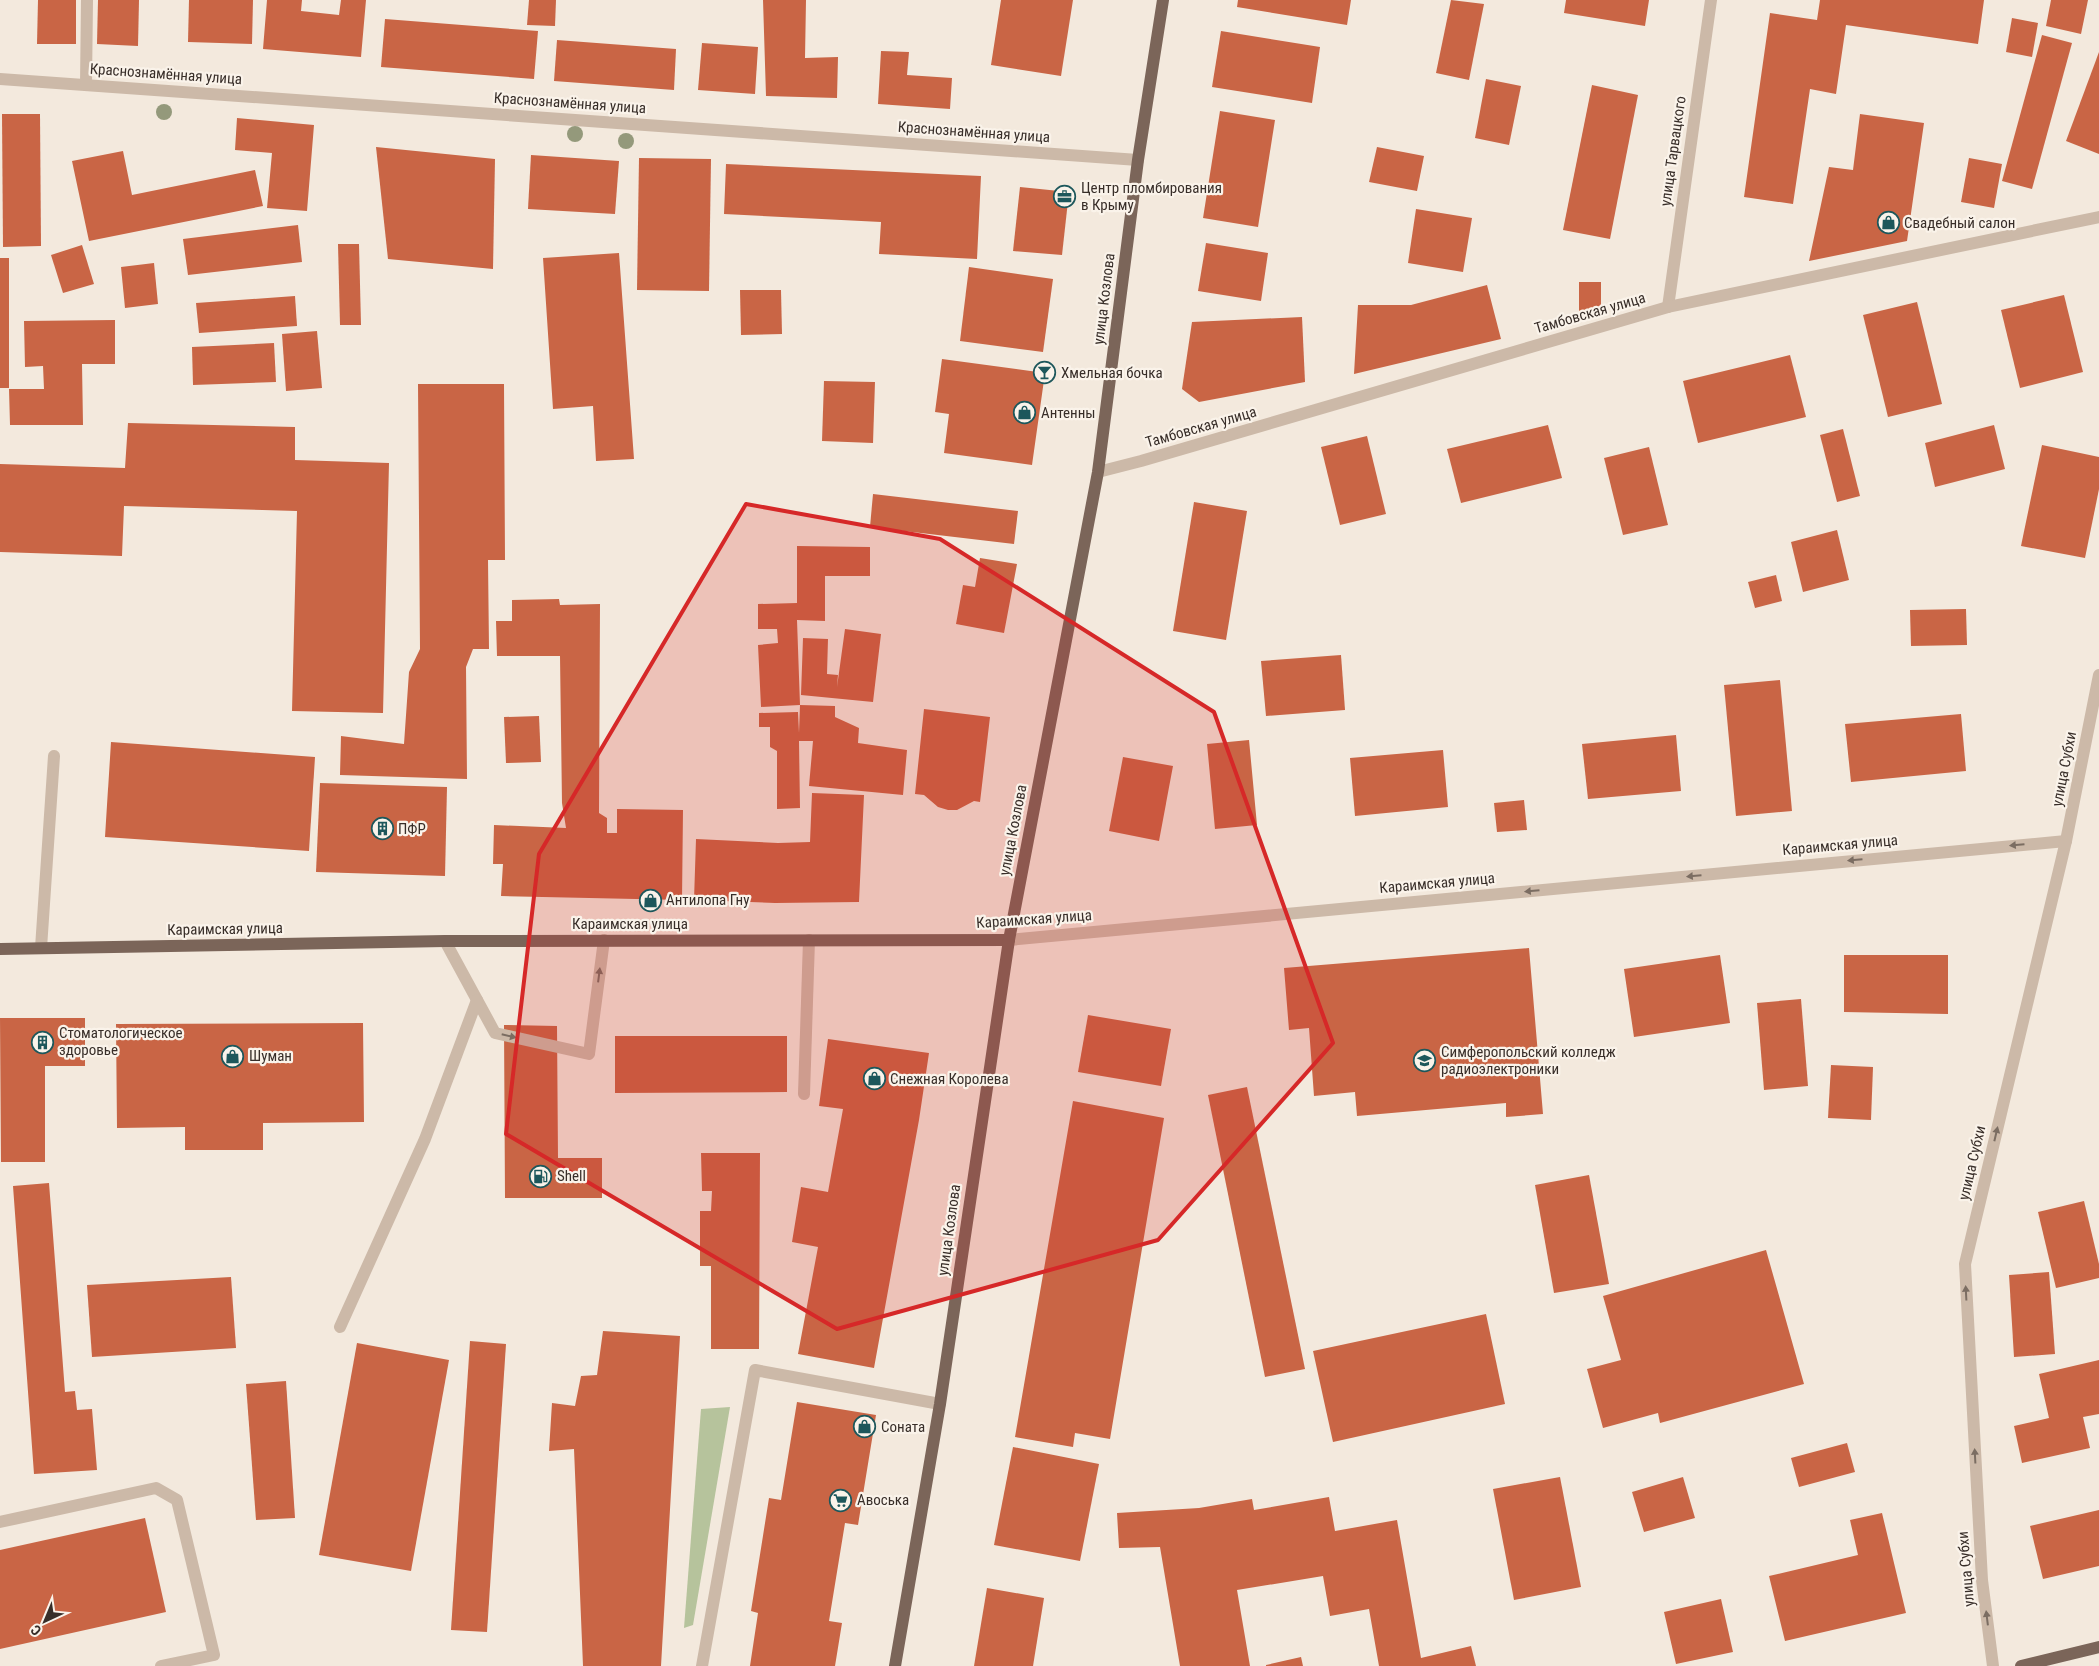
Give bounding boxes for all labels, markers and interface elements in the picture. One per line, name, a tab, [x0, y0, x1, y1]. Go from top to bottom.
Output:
street label: Краснознамённая улица	[89, 60, 243, 88]
street label: Краснознамённая улица	[493, 89, 647, 117]
street label: улица Тарвацкого	[1656, 95, 1690, 207]
street label: Краснознамённая улица	[897, 118, 1051, 146]
place label: Центр пломбирования в Крыму	[1081, 179, 1222, 214]
office icon: Центр пломбирования в Крыму	[1053, 185, 1077, 209]
shop icon: Свадебный салон	[1876, 211, 1900, 235]
place label: Свадебный салон	[1904, 214, 2015, 232]
street label: улица Козлова	[1089, 252, 1119, 346]
street label: Тамбовская улица	[1532, 289, 1648, 337]
bar icon: Хмельная бочка	[1033, 361, 1057, 385]
place label: Хмельная бочка	[1061, 364, 1163, 382]
shop icon: Антенны	[1013, 401, 1037, 425]
street label: Тамбовская улица	[1143, 403, 1259, 451]
place label: Антенны	[1041, 404, 1096, 422]
street label: улица Субхи	[2048, 730, 2080, 808]
street label: улица Козлова	[995, 783, 1031, 877]
building icon: ПФР	[370, 817, 394, 841]
place label: ПФР	[398, 820, 426, 838]
street label: Караимская улица	[1782, 831, 1898, 859]
one-way arrow	[2009, 841, 2025, 849]
one-way arrow	[1847, 857, 1863, 865]
street label: Караимская улица	[1379, 869, 1495, 897]
one-way arrow	[1685, 872, 1701, 880]
one-way arrow	[1524, 887, 1540, 895]
shop icon: Антилопа Гну	[638, 888, 662, 912]
place label: Антилопа Гну	[666, 891, 749, 909]
street label: Караимская улица	[976, 906, 1092, 932]
street label: Караимская улица	[572, 915, 688, 933]
street label: Караимская улица	[167, 919, 283, 939]
one-way arrow	[595, 966, 603, 982]
place label: Стоматологическое здоровье	[59, 1024, 183, 1059]
building icon: Стоматологическое здоровье	[31, 1030, 55, 1054]
one-way arrow	[501, 1032, 516, 1040]
place label: Симферопольский колледж радиоэлектроники	[1441, 1043, 1616, 1078]
shop icon: Шуман	[221, 1044, 245, 1068]
place label: Шуман	[249, 1047, 292, 1065]
school or university icon: Симферопольский колледж радиоэлектроники	[1413, 1049, 1437, 1073]
shop icon: Снежная Королева	[862, 1067, 886, 1091]
place label: Снежная Королева	[890, 1070, 1009, 1088]
street label: улица Субхи	[1955, 1124, 1989, 1202]
one-way arrow	[1992, 1127, 2000, 1142]
fuel station icon: Shell	[529, 1164, 553, 1188]
place label: Shell	[557, 1167, 586, 1185]
street label: улица Козлова	[934, 1183, 964, 1277]
one-way arrow	[1962, 1285, 1970, 1301]
shop icon: Соната	[853, 1415, 877, 1439]
place label: Соната	[881, 1418, 925, 1436]
one-way arrow	[1971, 1447, 1979, 1463]
supermarket icon: Авоська	[829, 1488, 853, 1512]
place label: Авоська	[857, 1491, 909, 1509]
street label: улица Субхи	[1954, 1530, 1978, 1608]
north arrow	[20, 1596, 70, 1646]
one-way arrow	[1983, 1609, 1991, 1625]
text: С	[28, 1622, 44, 1639]

